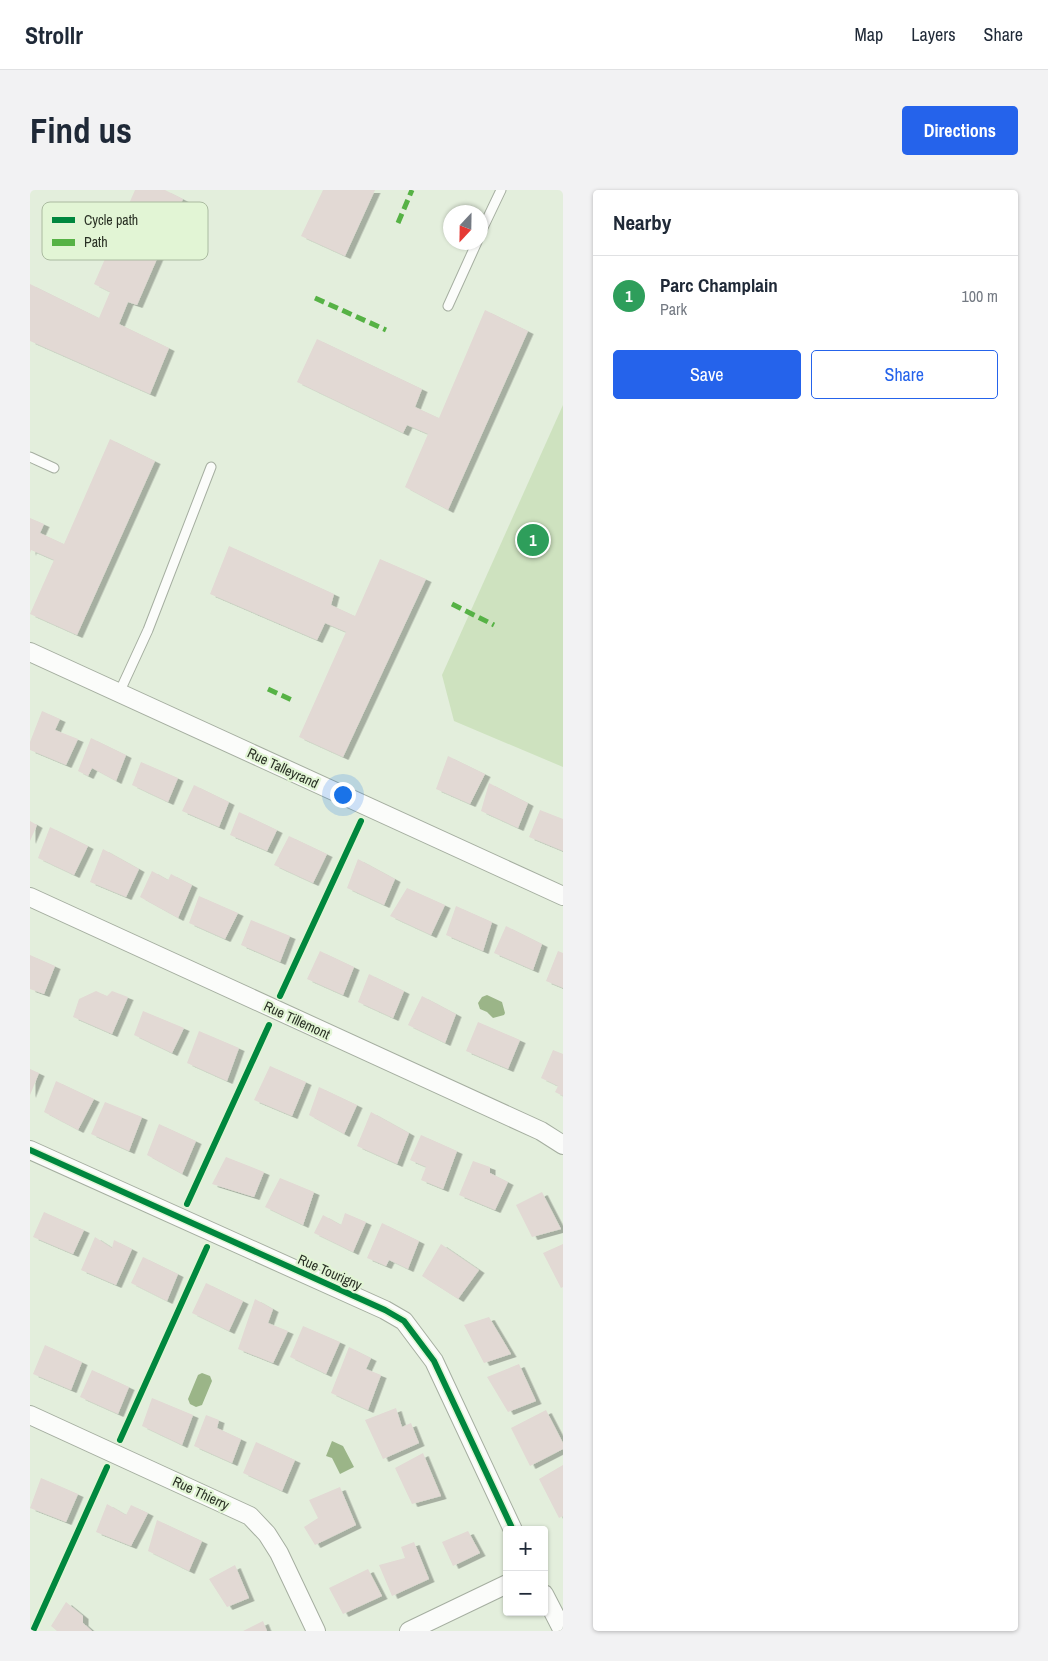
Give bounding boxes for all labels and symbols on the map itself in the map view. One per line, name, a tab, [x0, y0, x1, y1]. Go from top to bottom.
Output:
legend	[42, 202, 208, 260]
north arrow	[443, 205, 488, 250]
text: Cycle path	[84, 211, 138, 229]
text: Path	[84, 233, 108, 251]
pin: 1	[517, 521, 549, 559]
street label: Rue Talleyrand	[244, 744, 322, 792]
your location	[330, 782, 356, 808]
street label: Rue Tillemont	[261, 997, 333, 1043]
street label: Rue Tourigny	[295, 1250, 365, 1294]
street label: Rue Thierry	[170, 1472, 232, 1514]

